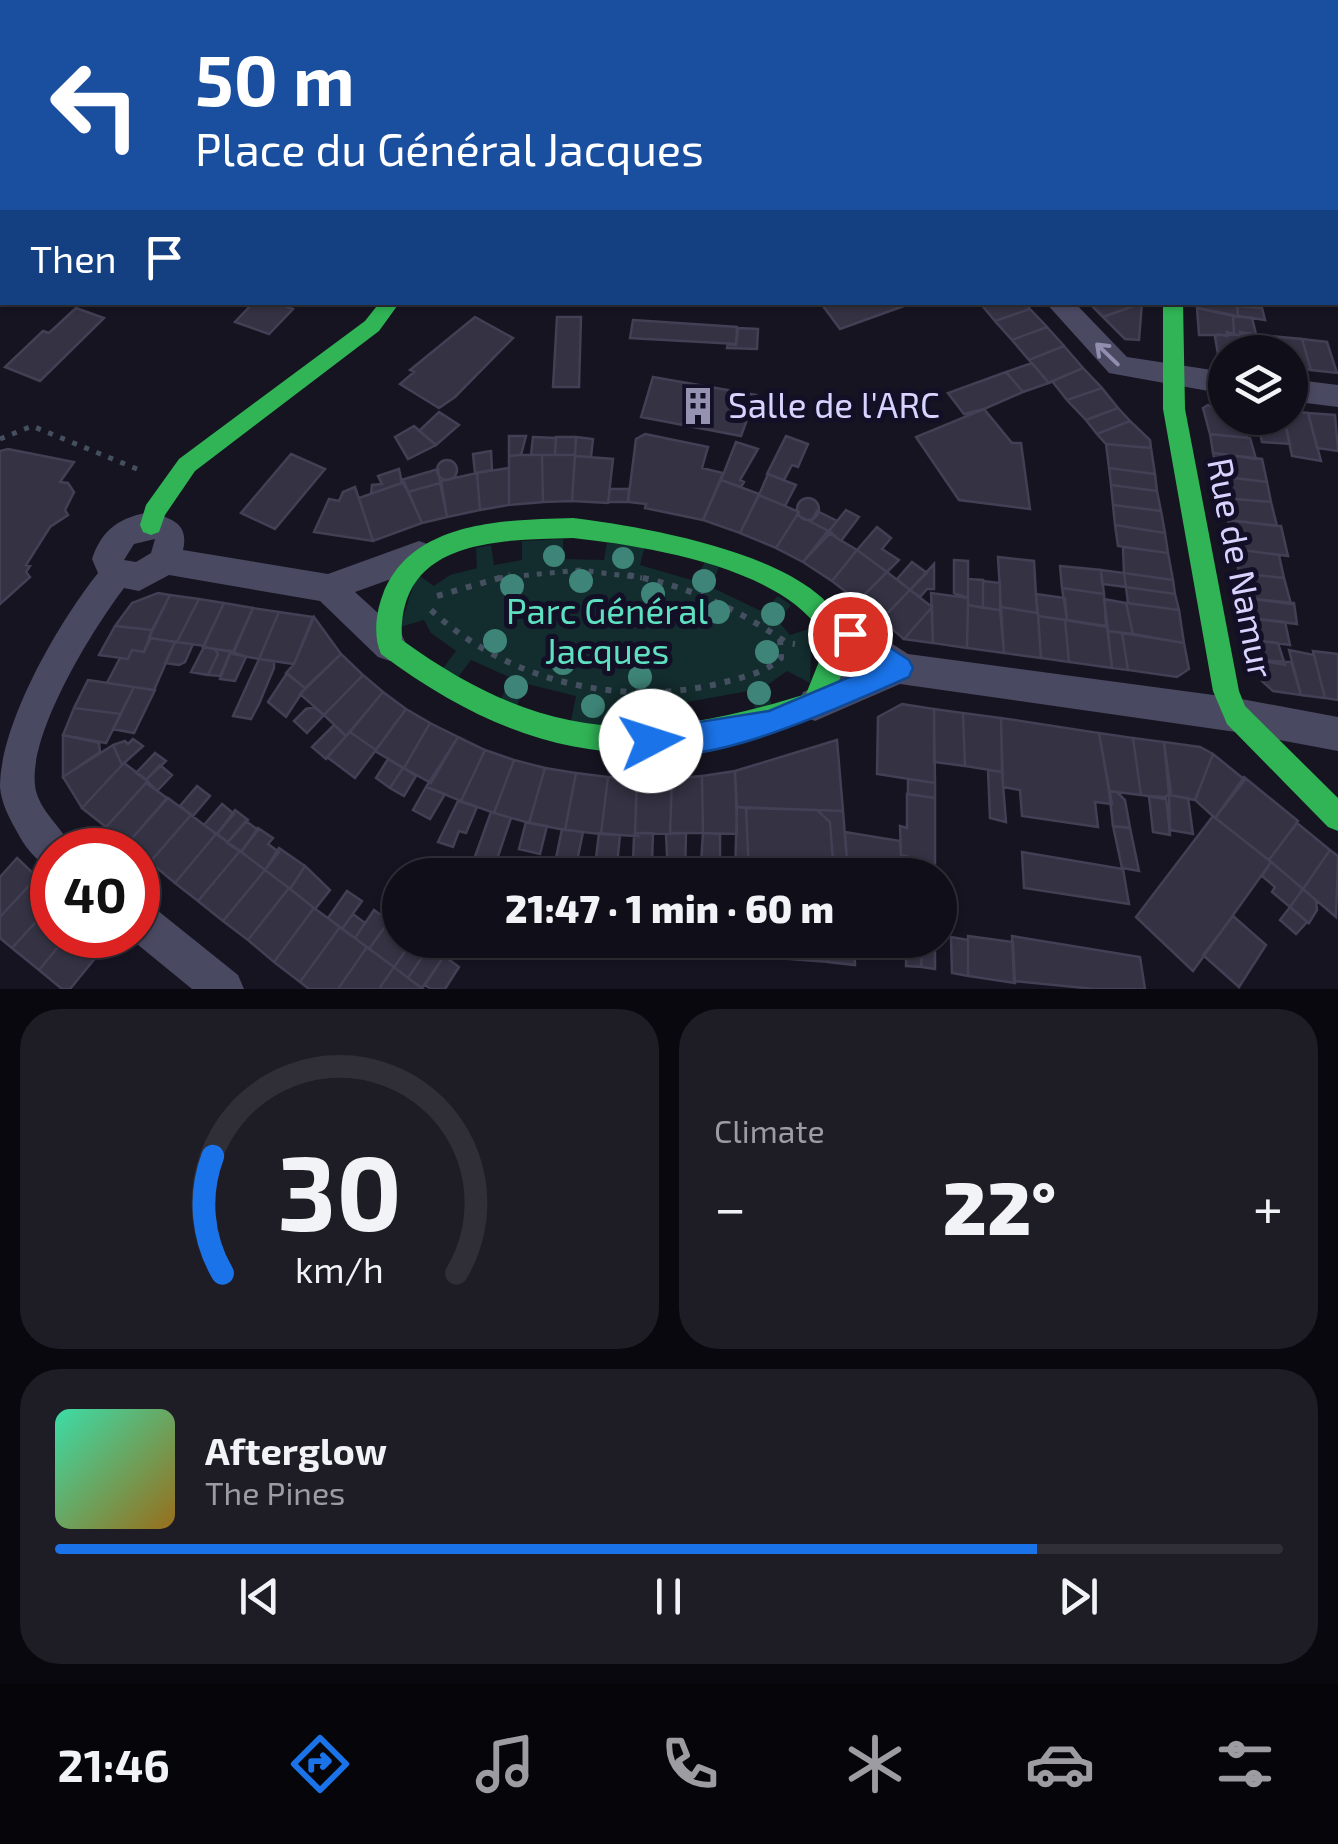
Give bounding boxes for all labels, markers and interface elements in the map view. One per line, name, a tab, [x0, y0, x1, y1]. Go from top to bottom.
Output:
text: 50 m	[195, 36, 355, 120]
icon: left	[30, 40, 160, 170]
text: Place du Général Jacques	[195, 121, 704, 175]
icon: arrive	[137, 230, 192, 285]
text: Then	[30, 235, 117, 281]
map controls	[1208, 335, 1308, 435]
button: layers	[1208, 335, 1308, 435]
one-way arrow	[1096, 342, 1120, 366]
place label: Salle de l'ARC	[728, 383, 940, 425]
building icon: Salle de l'ARC	[677, 385, 719, 427]
street label: Rue de Namur	[1200, 454, 1284, 681]
park label: Parc Général Jacques	[506, 589, 708, 671]
pin	[808, 592, 893, 677]
icon: arrive	[823, 607, 878, 662]
position arrow	[599, 689, 703, 793]
speed limit sign: 40	[30, 828, 160, 958]
text: 21:47 · 1 min · 60 m	[505, 885, 834, 931]
text: Climate	[714, 1111, 825, 1149]
text: 30	[277, 1127, 402, 1252]
text: 22°	[943, 1160, 1056, 1250]
text: −	[714, 1173, 746, 1239]
text: +	[1253, 1173, 1283, 1239]
text: km/h	[295, 1247, 384, 1290]
text: Afterglow	[205, 1427, 387, 1473]
text: The Pines	[205, 1473, 345, 1511]
icon: previous	[232, 1569, 287, 1624]
icon: pause	[641, 1569, 696, 1624]
icon: next	[1051, 1569, 1106, 1624]
icon: directions	[285, 1729, 355, 1799]
icon: music	[470, 1729, 540, 1799]
icon: phone	[655, 1729, 725, 1799]
icon: climate	[840, 1729, 910, 1799]
icon: car	[1025, 1729, 1095, 1799]
icon: filters	[1210, 1729, 1280, 1799]
text: 21:46	[58, 1737, 170, 1791]

